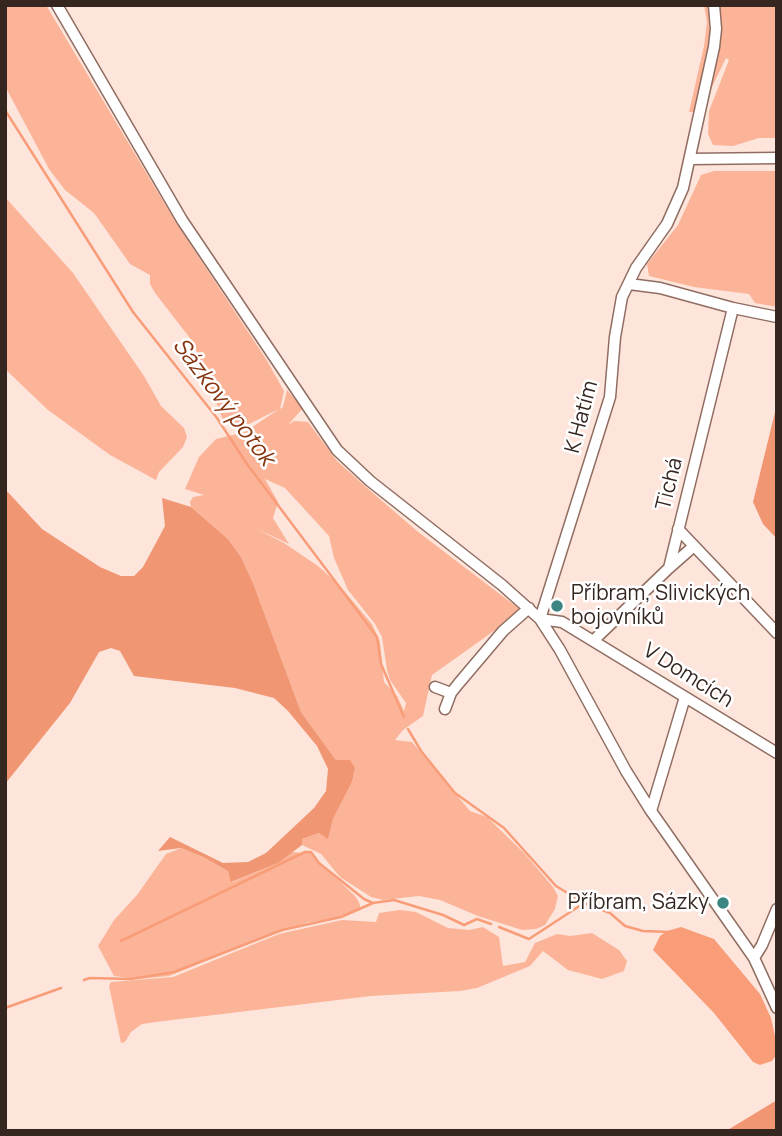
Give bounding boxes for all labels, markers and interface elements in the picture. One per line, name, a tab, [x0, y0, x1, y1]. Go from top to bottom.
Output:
water label: Sázkový potok	[166, 333, 280, 471]
street label: K Hatím	[560, 378, 604, 456]
street label: Tichá	[651, 455, 689, 513]
place label: Příbram, Slivických bojovníků	[571, 581, 750, 631]
marker: Příbram, Slivických bojovníků	[549, 598, 565, 614]
street label: V Domcích	[638, 638, 738, 714]
place label: Příbram, Sázky	[568, 890, 709, 916]
marker: Příbram, Sázky	[715, 895, 731, 911]

